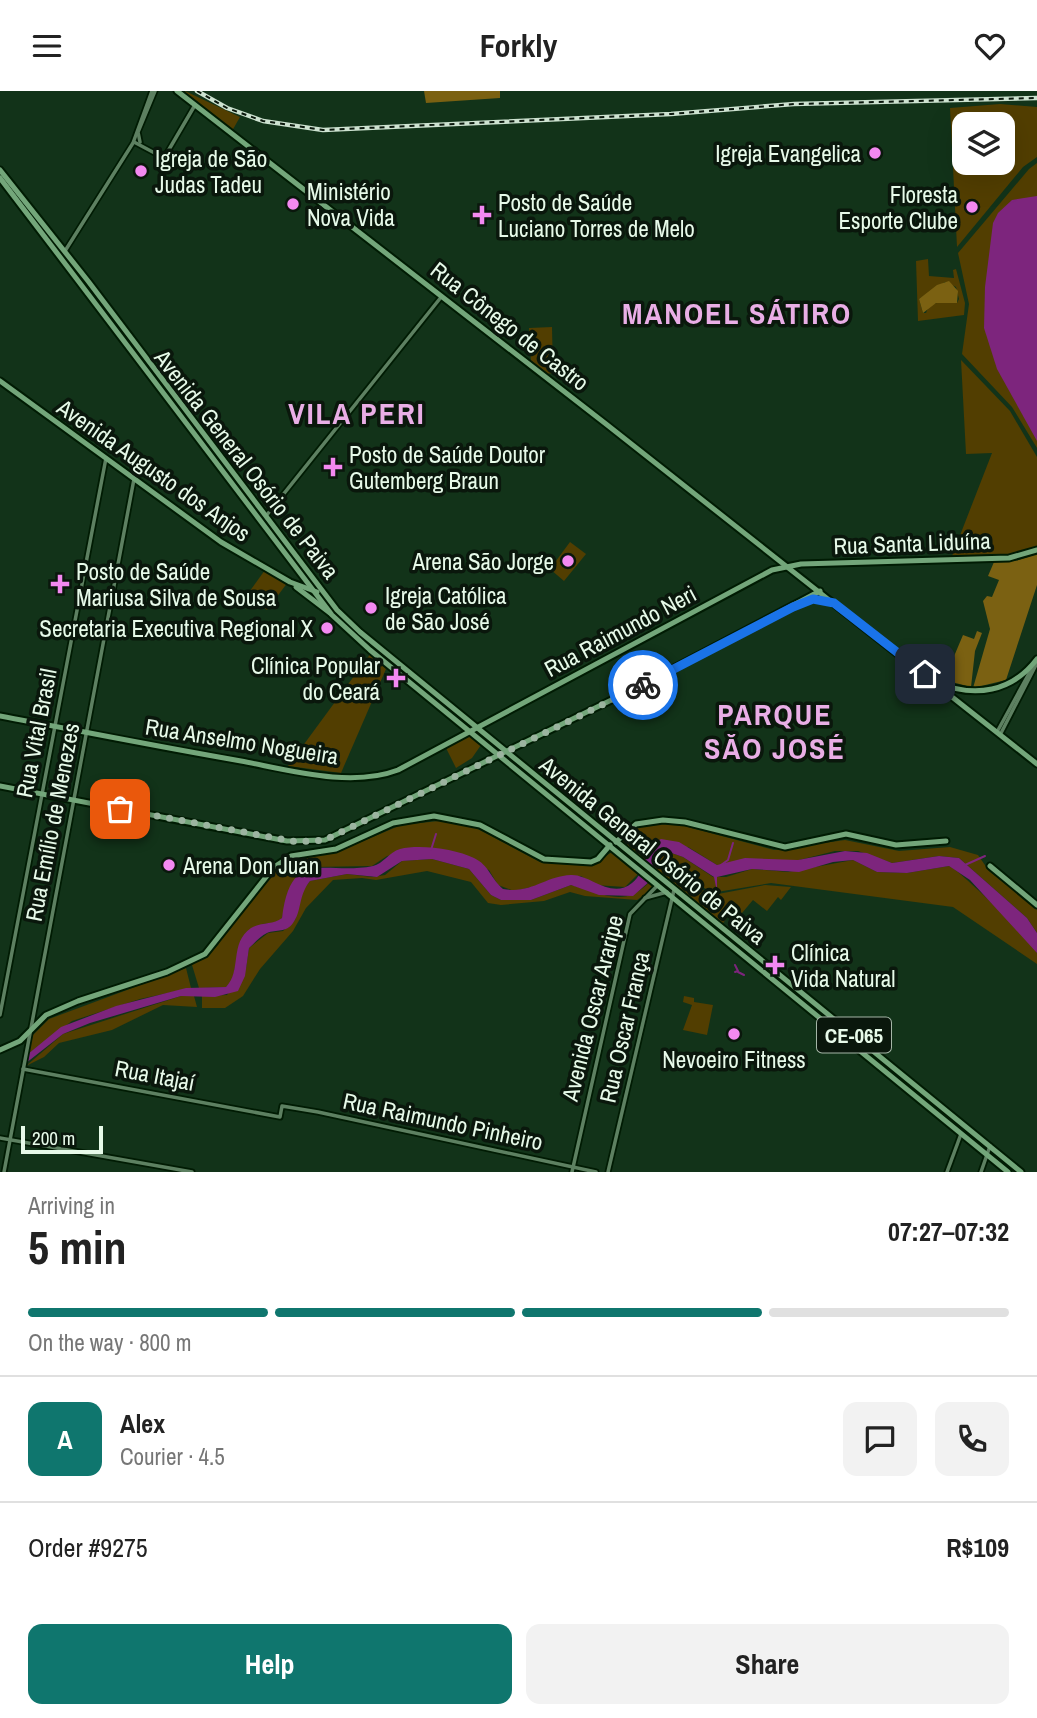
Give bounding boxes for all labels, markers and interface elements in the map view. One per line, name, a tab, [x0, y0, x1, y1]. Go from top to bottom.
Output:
text: Forkly	[480, 24, 557, 67]
icon: menu	[28, 27, 66, 65]
icon: heart	[971, 27, 1009, 65]
map controls	[952, 112, 1015, 175]
button: layers	[952, 112, 1015, 175]
place label: Igreja Evangelica	[715, 138, 862, 169]
place label: Igreja de São Judas Tadeu	[155, 143, 267, 200]
marker: Igreja Evangelica	[867, 145, 883, 161]
marker: Igreja de São Judas Tadeu	[133, 163, 149, 179]
place label: Ministério Nova Vida	[307, 176, 395, 233]
place label: Floresta Esporte Clube	[838, 179, 958, 236]
place label: Posto de Saúde Luciano Torres de Melo	[498, 187, 695, 244]
marker: Ministério Nova Vida	[285, 196, 301, 212]
marker: Floresta Esporte Clube	[964, 199, 980, 215]
marker: Posto de Saúde Luciano Torres de Melo	[472, 205, 492, 225]
street label: Rua Cônego de Castro	[424, 254, 596, 398]
district label: MANOEL SÁTIRO	[622, 293, 852, 333]
street label: Avenida General Osório de Paiva	[147, 342, 347, 585]
street label: Avenida Augusto dos Anjos	[50, 391, 257, 548]
district label: VILA PERI	[288, 393, 426, 433]
place label: Posto de Saúde Doutor Gutemberg Braun	[349, 439, 546, 496]
marker: Posto de Saúde Doutor Gutemberg Braun	[323, 457, 343, 477]
street label: Rua Santa Liduína	[833, 525, 992, 561]
place label: Arena São Jorge	[411, 546, 554, 577]
marker: Arena São Jorge	[560, 553, 576, 569]
place label: Posto de Saúde Mariusa Silva de Sousa	[76, 556, 277, 613]
marker: Posto de Saúde Mariusa Silva de Sousa	[50, 574, 70, 594]
street label: Rua Raimundo Neri	[539, 578, 701, 684]
place label: Igreja Católica de São José	[385, 580, 507, 637]
marker: Igreja Católica de São José	[363, 600, 379, 616]
place label: Secretaria Executiva Regional X	[39, 613, 313, 644]
marker: Secretaria Executiva Regional X	[319, 620, 335, 636]
pin	[895, 644, 955, 704]
place label: Clínica Popular do Ceará	[251, 650, 381, 707]
courier	[608, 650, 678, 720]
icon: home	[906, 655, 944, 693]
street label: Rua Vital Brasil	[8, 666, 64, 800]
icon: bike	[624, 666, 662, 704]
marker: Clínica Popular do Ceará	[386, 668, 406, 688]
district label: PARQUE SĂO JOSÉ	[704, 694, 846, 768]
street label: Rua Anselmo Nogueira	[143, 710, 341, 772]
street label: Rua Emílio de Menezes	[18, 720, 86, 924]
street label: Avenida General Osório de Paiva	[533, 748, 773, 951]
pin	[90, 779, 150, 839]
icon: bag	[101, 790, 139, 828]
place label: Arena Don Juan	[182, 850, 319, 881]
marker: Arena Don Juan	[161, 857, 177, 873]
street label: Avenida Oscar Araripe	[554, 912, 630, 1105]
place label: Clínica Vida Natural	[791, 937, 896, 994]
street label: Rua Oscar França	[592, 948, 657, 1106]
marker: Clínica Vida Natural	[765, 955, 785, 975]
road number: CE-065	[817, 1017, 891, 1053]
marker: Nevoeiro Fitness	[726, 1026, 742, 1042]
place label: Nevoeiro Fitness	[662, 1044, 806, 1075]
street label: Rua Itajaí	[112, 1052, 198, 1098]
street label: Rua Raimundo Pinheiro	[340, 1085, 546, 1157]
scale bar	[21, 1123, 103, 1155]
text: 200 m	[32, 1125, 75, 1151]
text: Arriving in	[28, 1190, 115, 1221]
text: 07:27–07:32	[888, 1214, 1009, 1249]
text: 5 min	[28, 1216, 127, 1278]
text: On the way · 800 m	[28, 1327, 192, 1358]
button: chat	[843, 1402, 917, 1476]
button: phone	[935, 1402, 1009, 1476]
text: Alex	[120, 1406, 165, 1441]
text: A	[57, 1422, 73, 1457]
text: Courier · 4.5	[120, 1441, 225, 1472]
text: Order #9275	[28, 1530, 148, 1565]
text: R$109	[946, 1530, 1009, 1565]
button: Help	[28, 1624, 512, 1704]
button: Share	[526, 1624, 1009, 1704]

